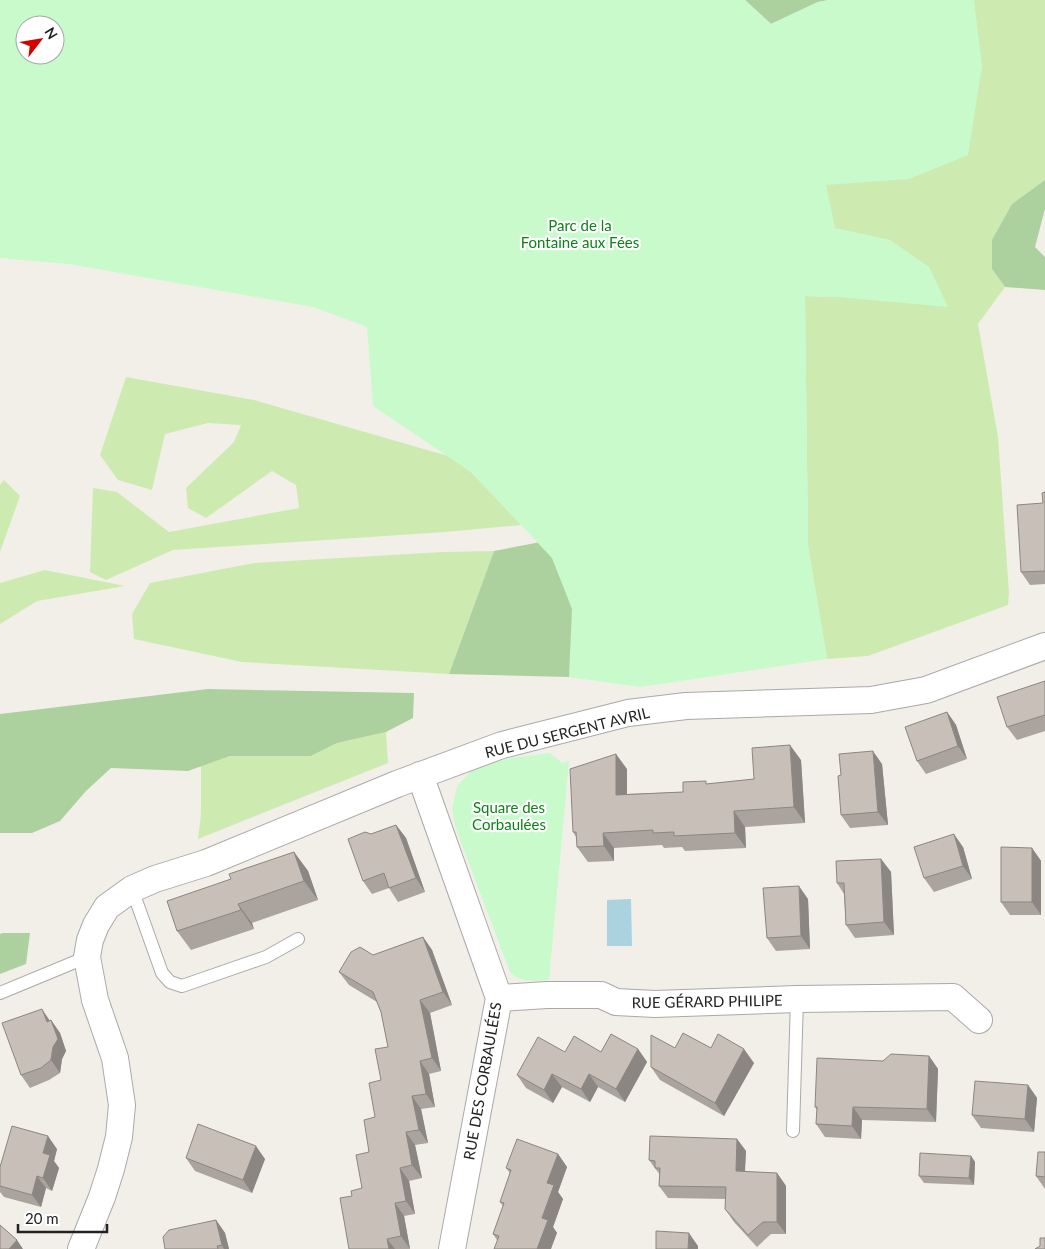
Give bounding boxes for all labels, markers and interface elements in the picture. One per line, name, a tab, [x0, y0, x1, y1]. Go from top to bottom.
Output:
north arrow	[15, 15, 65, 65]
text: N	[42, 24, 62, 42]
park label: Parc de la Fontaine aux Fées	[521, 216, 639, 251]
street label: RUE DU SERGENT AVRIL	[483, 703, 651, 761]
park label: Square des Corbaulées	[472, 798, 546, 833]
street label: RUE GÉRARD PHILIPE	[631, 991, 783, 1011]
street label: RUE DES CORBAULÉES	[459, 1001, 505, 1161]
scale bar	[18, 1202, 106, 1234]
text: 20 m	[25, 1209, 59, 1227]

